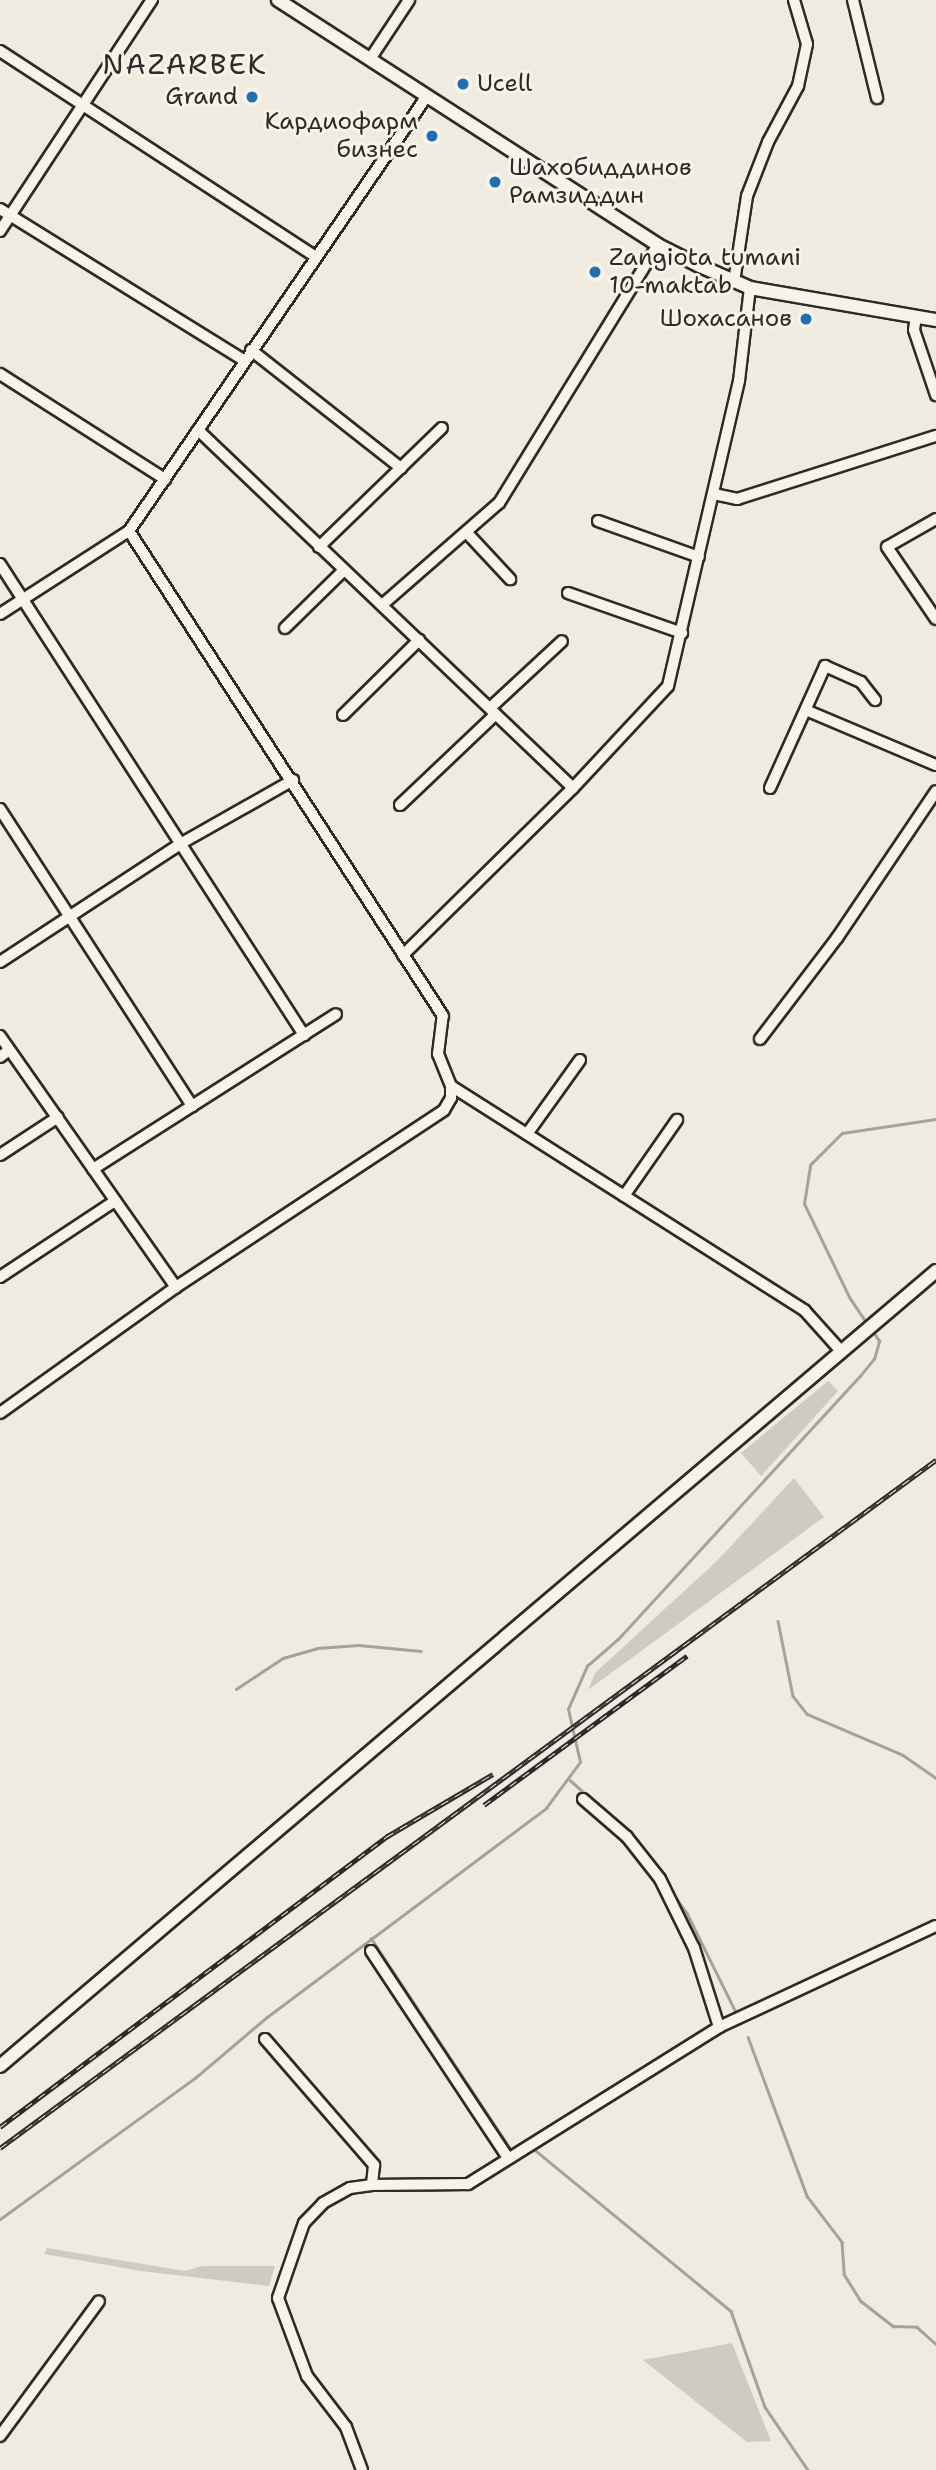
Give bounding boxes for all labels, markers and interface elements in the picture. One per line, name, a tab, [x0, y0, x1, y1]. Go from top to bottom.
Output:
district label: NAZARBEK	[103, 47, 267, 81]
place label: Ucell	[477, 70, 532, 98]
marker: Ucell	[455, 76, 471, 92]
place label: Grand	[165, 83, 238, 111]
marker: Grand	[244, 89, 260, 105]
place label: Кардиофарм бизнес	[264, 108, 418, 164]
marker: Кардиофарм бизнес	[424, 128, 440, 144]
place label: Шахобиддинов Рамзиддин	[509, 154, 692, 210]
marker: Шахобиддинов Рамзиддин	[487, 174, 503, 190]
place label: Zangiota tumani 10-maktab	[609, 244, 801, 300]
marker: Zangiota tumani 10-maktab	[587, 264, 603, 280]
place label: Шохасанов	[660, 305, 792, 333]
marker: Шохасанов	[798, 311, 814, 327]

